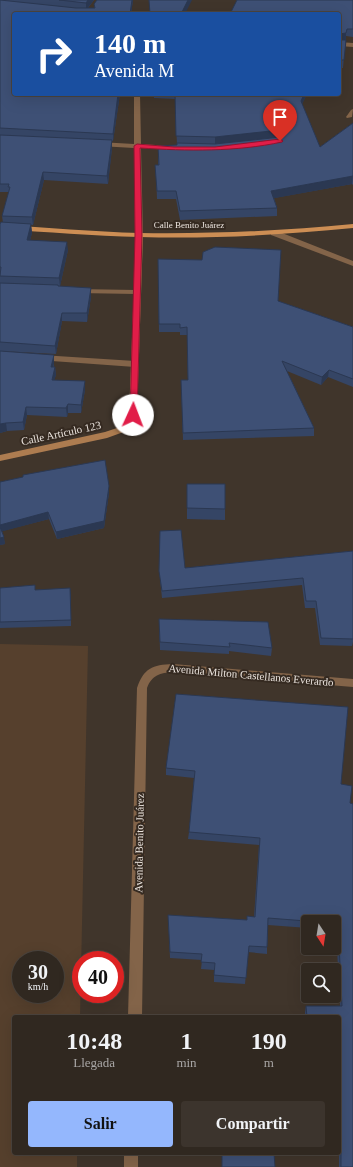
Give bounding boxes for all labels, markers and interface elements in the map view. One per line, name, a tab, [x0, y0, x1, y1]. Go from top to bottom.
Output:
icon: right	[28, 28, 80, 80]
text: 140 m	[94, 28, 166, 59]
text: Avenida M	[94, 61, 174, 81]
pin	[263, 100, 297, 141]
icon: arrive	[269, 106, 291, 128]
street label: Calle Benito Juárez	[154, 220, 224, 230]
position arrow	[112, 394, 154, 436]
street label: Calle Artículo 123	[20, 419, 102, 447]
street label: Avenida Milton Castellanos Everardo	[168, 662, 335, 688]
street label: Avenida Benito Juárez	[132, 793, 146, 893]
north arrow	[301, 915, 341, 955]
map controls	[301, 915, 341, 1003]
speed limit sign: 40	[72, 951, 124, 1003]
text: 30	[28, 961, 48, 983]
button: search	[301, 963, 341, 1003]
text: km/h	[28, 981, 48, 992]
text: 10:48	[66, 1028, 122, 1054]
text: 1	[180, 1028, 192, 1054]
text: 190	[251, 1028, 287, 1054]
text: Llegada	[73, 1055, 115, 1070]
text: min	[176, 1055, 197, 1070]
text: m	[264, 1055, 274, 1070]
button: Salir	[28, 1101, 173, 1147]
button: Compartir	[181, 1101, 325, 1147]

